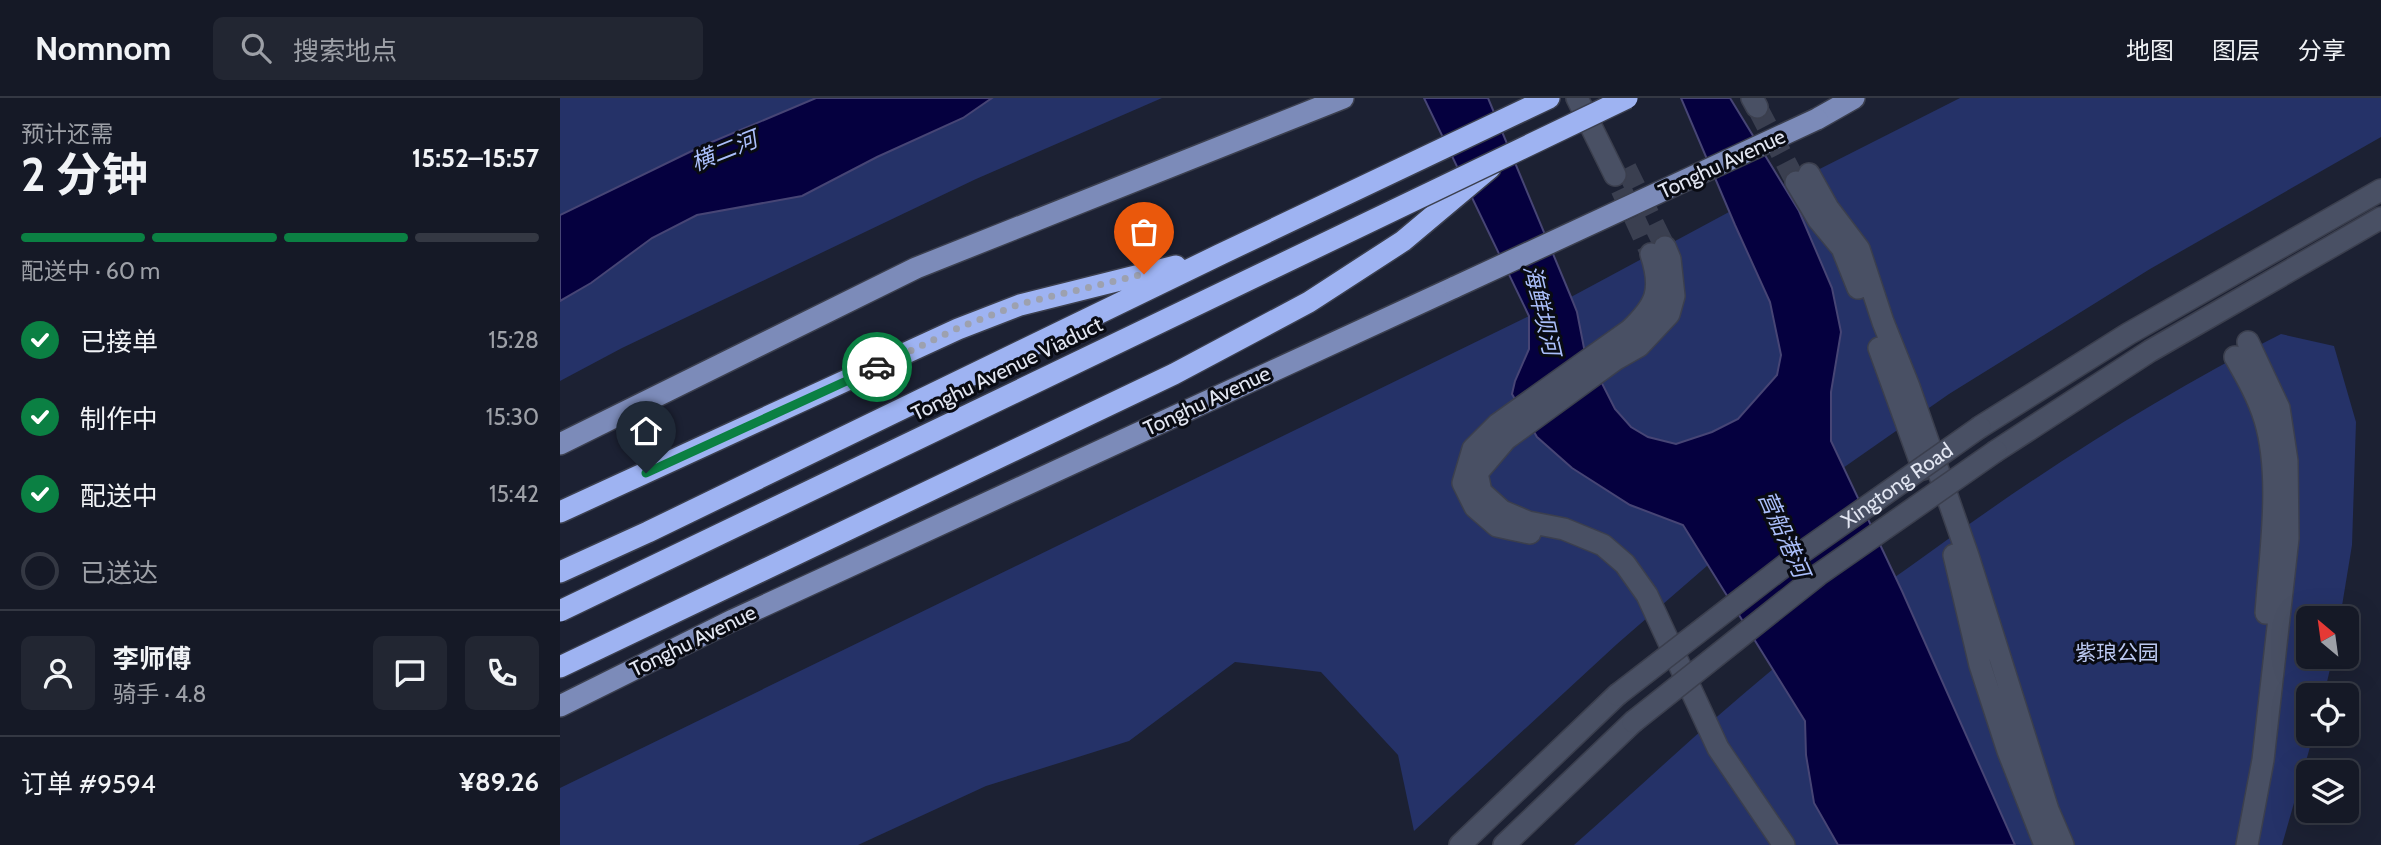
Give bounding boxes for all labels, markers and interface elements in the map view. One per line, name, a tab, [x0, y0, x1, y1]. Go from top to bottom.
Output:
search box	[213, 17, 703, 80]
text: Nomnom	[35, 28, 171, 68]
icon: search	[237, 29, 275, 67]
text: 搜索地点	[293, 35, 397, 67]
text: 地图	[2126, 36, 2174, 65]
text: 图层	[2212, 36, 2260, 65]
text: 分享	[2298, 36, 2346, 65]
text: 预计还需	[21, 120, 113, 148]
street label: Tonghu Avenue	[1654, 123, 1789, 204]
water label: 横二河	[687, 124, 765, 177]
text: 15:52–15:57	[412, 142, 539, 174]
text: 2 分钟	[21, 147, 148, 203]
pin	[1114, 202, 1174, 274]
icon: bag	[1125, 213, 1163, 251]
text: 配送中 · 60 m	[21, 257, 160, 285]
water label: 海鲜坝河	[1518, 262, 1567, 362]
street label: Tonghu Avenue Viaduct	[907, 311, 1106, 426]
icon: check	[21, 321, 59, 359]
text: 已接单	[80, 326, 158, 358]
text: 15:28	[488, 326, 539, 354]
courier	[842, 332, 912, 402]
icon: car	[858, 348, 896, 386]
street label: Tonghu Avenue	[1139, 360, 1274, 441]
icon: check	[21, 398, 59, 436]
pin	[616, 401, 676, 473]
text: 制作中	[80, 403, 158, 435]
text: 15:30	[486, 403, 539, 431]
icon: home	[627, 412, 665, 450]
street label: Xingtong Road	[1836, 437, 1957, 533]
icon: check	[21, 475, 59, 513]
text: 配送中	[80, 480, 158, 512]
text: 15:42	[489, 480, 539, 508]
water label: 营船港河	[1753, 486, 1817, 585]
text: 已送达	[80, 557, 158, 589]
street label: Tonghu Avenue	[626, 599, 760, 682]
north arrow	[2296, 606, 2359, 668]
map controls	[2296, 606, 2359, 823]
button: person	[21, 636, 95, 710]
button: chat	[373, 636, 447, 710]
button: phone	[465, 636, 539, 710]
park label: 紫琅公园	[2075, 640, 2159, 665]
text: 李师傅	[113, 643, 191, 675]
text: 骑手 · 4.8	[113, 680, 207, 708]
button: locate	[2296, 683, 2359, 746]
button: layers	[2296, 760, 2359, 823]
text: ¥89.26	[459, 766, 539, 798]
text: 订单 #9594	[21, 768, 156, 800]

